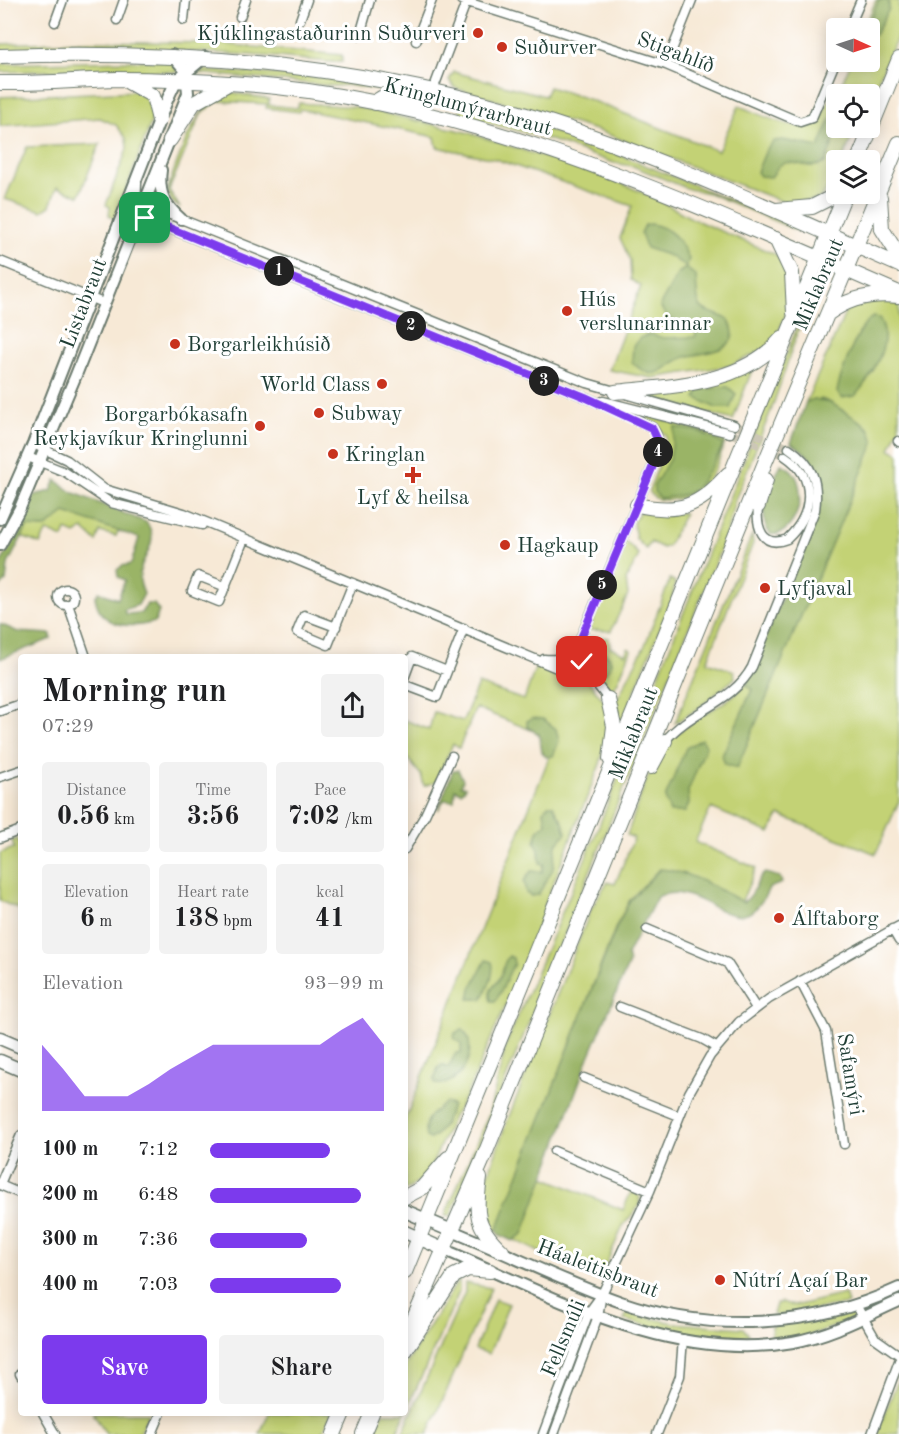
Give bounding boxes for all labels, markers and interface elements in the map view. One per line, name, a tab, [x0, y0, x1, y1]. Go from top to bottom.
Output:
north arrow	[826, 18, 880, 72]
map controls	[826, 18, 880, 204]
place label: Kjúklingastaðurinn Suðurveri	[197, 24, 466, 45]
marker: Kjúklingastaðurinn Suðurveri	[471, 26, 485, 40]
street label: Stigahlíð	[634, 29, 717, 78]
place label: Suðurver	[514, 38, 597, 59]
marker: Suðurver	[495, 40, 509, 54]
street label: Kringlumýrarbraut	[381, 75, 554, 140]
button: locate	[826, 84, 880, 138]
button: layers	[826, 150, 880, 204]
pin	[119, 192, 170, 243]
icon: arrive	[128, 201, 161, 234]
street label: Miklabraut	[790, 235, 848, 334]
street label: Listabraut	[58, 255, 111, 352]
pin: 1	[264, 256, 294, 286]
text: 1	[274, 263, 284, 279]
place label: Hús verslunarinnar	[579, 290, 711, 335]
marker: Hús verslunarinnar	[560, 304, 574, 318]
pin: 2	[396, 311, 426, 341]
text: 2	[406, 318, 416, 334]
place label: Borgarleikhúsið	[187, 335, 331, 356]
marker: Borgarleikhúsið	[168, 337, 182, 351]
pin: 3	[529, 366, 559, 396]
text: 3	[539, 373, 549, 389]
place label: World Class	[260, 375, 370, 396]
marker: World Class	[375, 377, 389, 391]
place label: Subway	[331, 404, 402, 425]
place label: Borgarbókasafn Reykjavíkur Kringlunni	[33, 405, 248, 450]
marker: Subway	[312, 406, 326, 420]
marker: Borgarbókasafn Reykjavíkur Kringlunni	[253, 419, 267, 433]
pin: 4	[643, 437, 673, 467]
text: 4	[653, 444, 663, 460]
place label: Kringlan	[345, 445, 425, 466]
marker: Kringlan	[326, 447, 340, 461]
marker: Lyf & heilsa	[406, 468, 420, 482]
place label: Lyf & heilsa	[357, 488, 469, 509]
place label: Hagkaup	[517, 536, 599, 557]
marker: Hagkaup	[498, 538, 512, 552]
pin: 5	[587, 570, 617, 600]
text: 5	[597, 577, 607, 593]
place label: Lyfjaval	[777, 579, 852, 600]
marker: Lyfjaval	[758, 581, 772, 595]
pin	[556, 636, 607, 687]
icon: check	[565, 645, 598, 678]
button: share	[321, 674, 384, 737]
text: Morning run	[42, 676, 227, 709]
street label: Miklabraut	[606, 684, 663, 783]
text: 07:29	[42, 717, 94, 737]
text: Distance	[66, 783, 126, 799]
text: Time	[195, 783, 231, 799]
text: Pace	[314, 783, 346, 799]
text: 0.56	[57, 804, 110, 830]
text: 3:56	[187, 804, 239, 830]
text: 7:02	[287, 804, 340, 830]
text: km	[110, 812, 135, 828]
text: /km	[340, 812, 373, 828]
text: Elevation	[63, 885, 129, 901]
text: Heart rate	[177, 885, 249, 901]
text: kcal	[316, 885, 344, 901]
place label: Álftaborg	[791, 905, 879, 930]
text: 6	[80, 906, 95, 932]
text: 138	[174, 906, 219, 932]
text: 41	[315, 906, 345, 932]
marker: Álftaborg	[772, 911, 786, 925]
text: m	[95, 914, 112, 930]
text: bpm	[219, 914, 252, 930]
text: Elevation	[42, 974, 123, 994]
text: 93–99 m	[304, 974, 384, 994]
street label: Safamýri	[833, 1032, 866, 1117]
text: 100 m	[42, 1140, 98, 1160]
text: 7:12	[138, 1140, 178, 1160]
text: 200 m	[42, 1185, 98, 1205]
text: 6:48	[138, 1185, 178, 1205]
text: 300 m	[42, 1230, 98, 1250]
text: 7:36	[138, 1230, 178, 1250]
street label: Háaleitisbraut	[534, 1237, 661, 1302]
place label: Nútrí Açaí Bar	[732, 1271, 868, 1292]
marker: Nútrí Açaí Bar	[713, 1273, 727, 1287]
text: 400 m	[42, 1275, 98, 1295]
text: 7:03	[138, 1275, 178, 1295]
street label: Fellsmúli	[539, 1297, 590, 1380]
button: Save	[42, 1335, 207, 1404]
button: Share	[219, 1335, 384, 1404]

